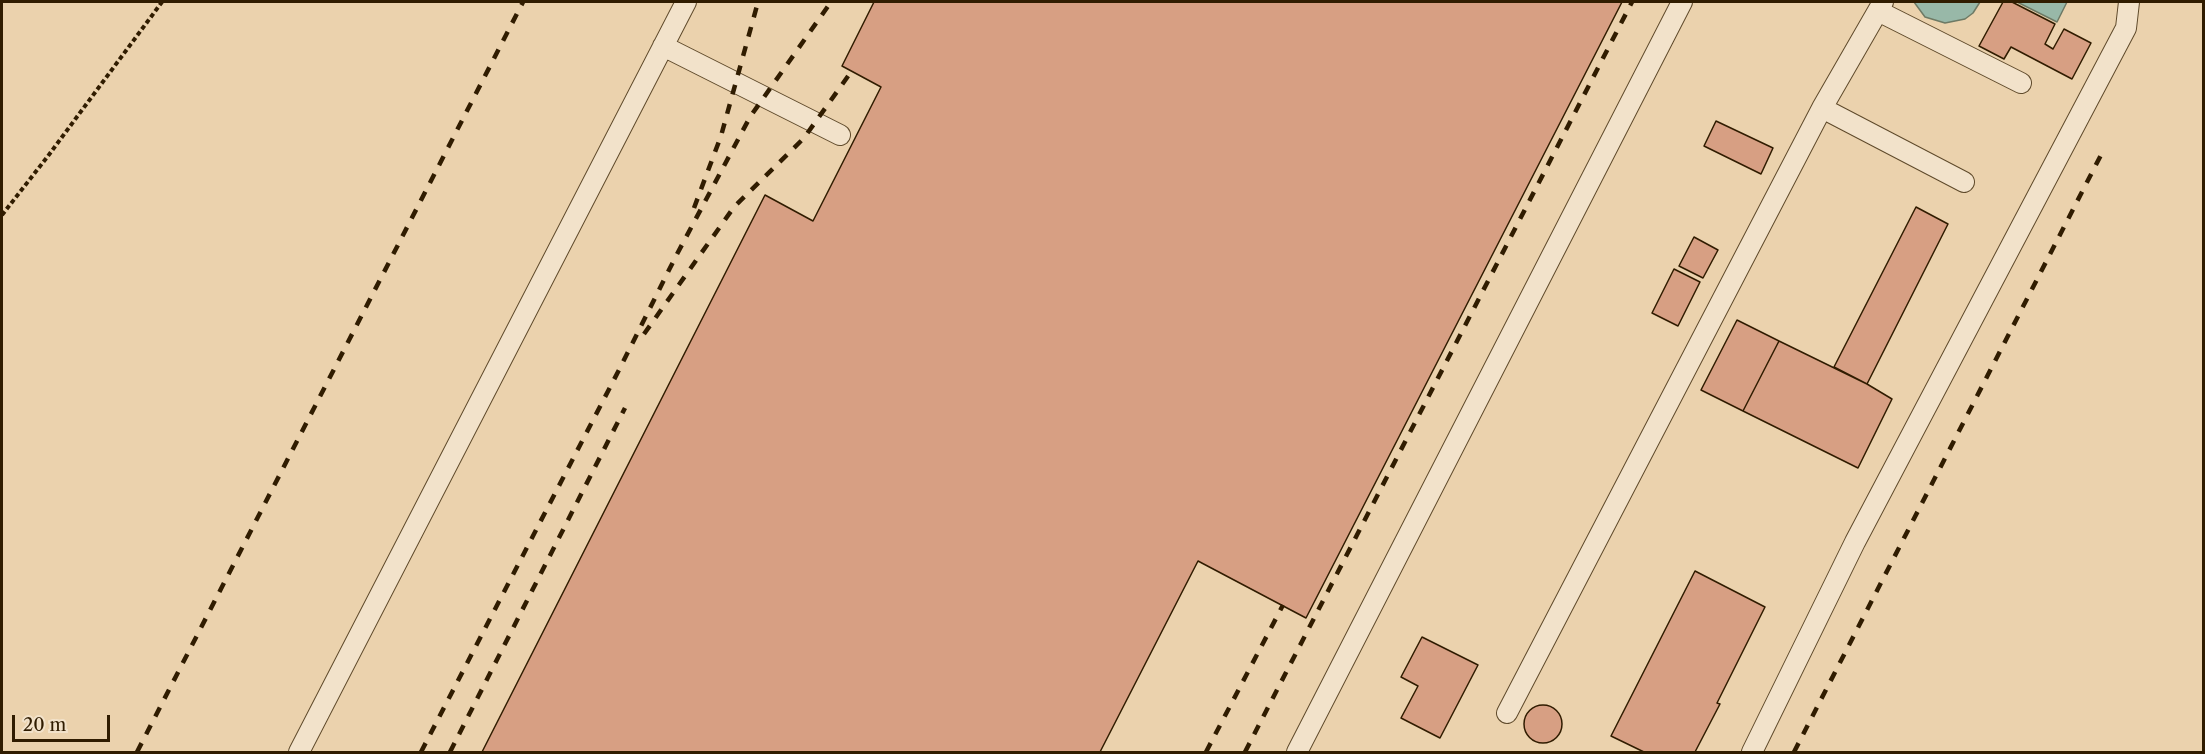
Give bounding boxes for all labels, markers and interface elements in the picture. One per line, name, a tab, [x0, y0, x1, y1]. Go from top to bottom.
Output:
scale bar	[15, 703, 112, 741]
text: 20 m	[23, 714, 66, 736]

